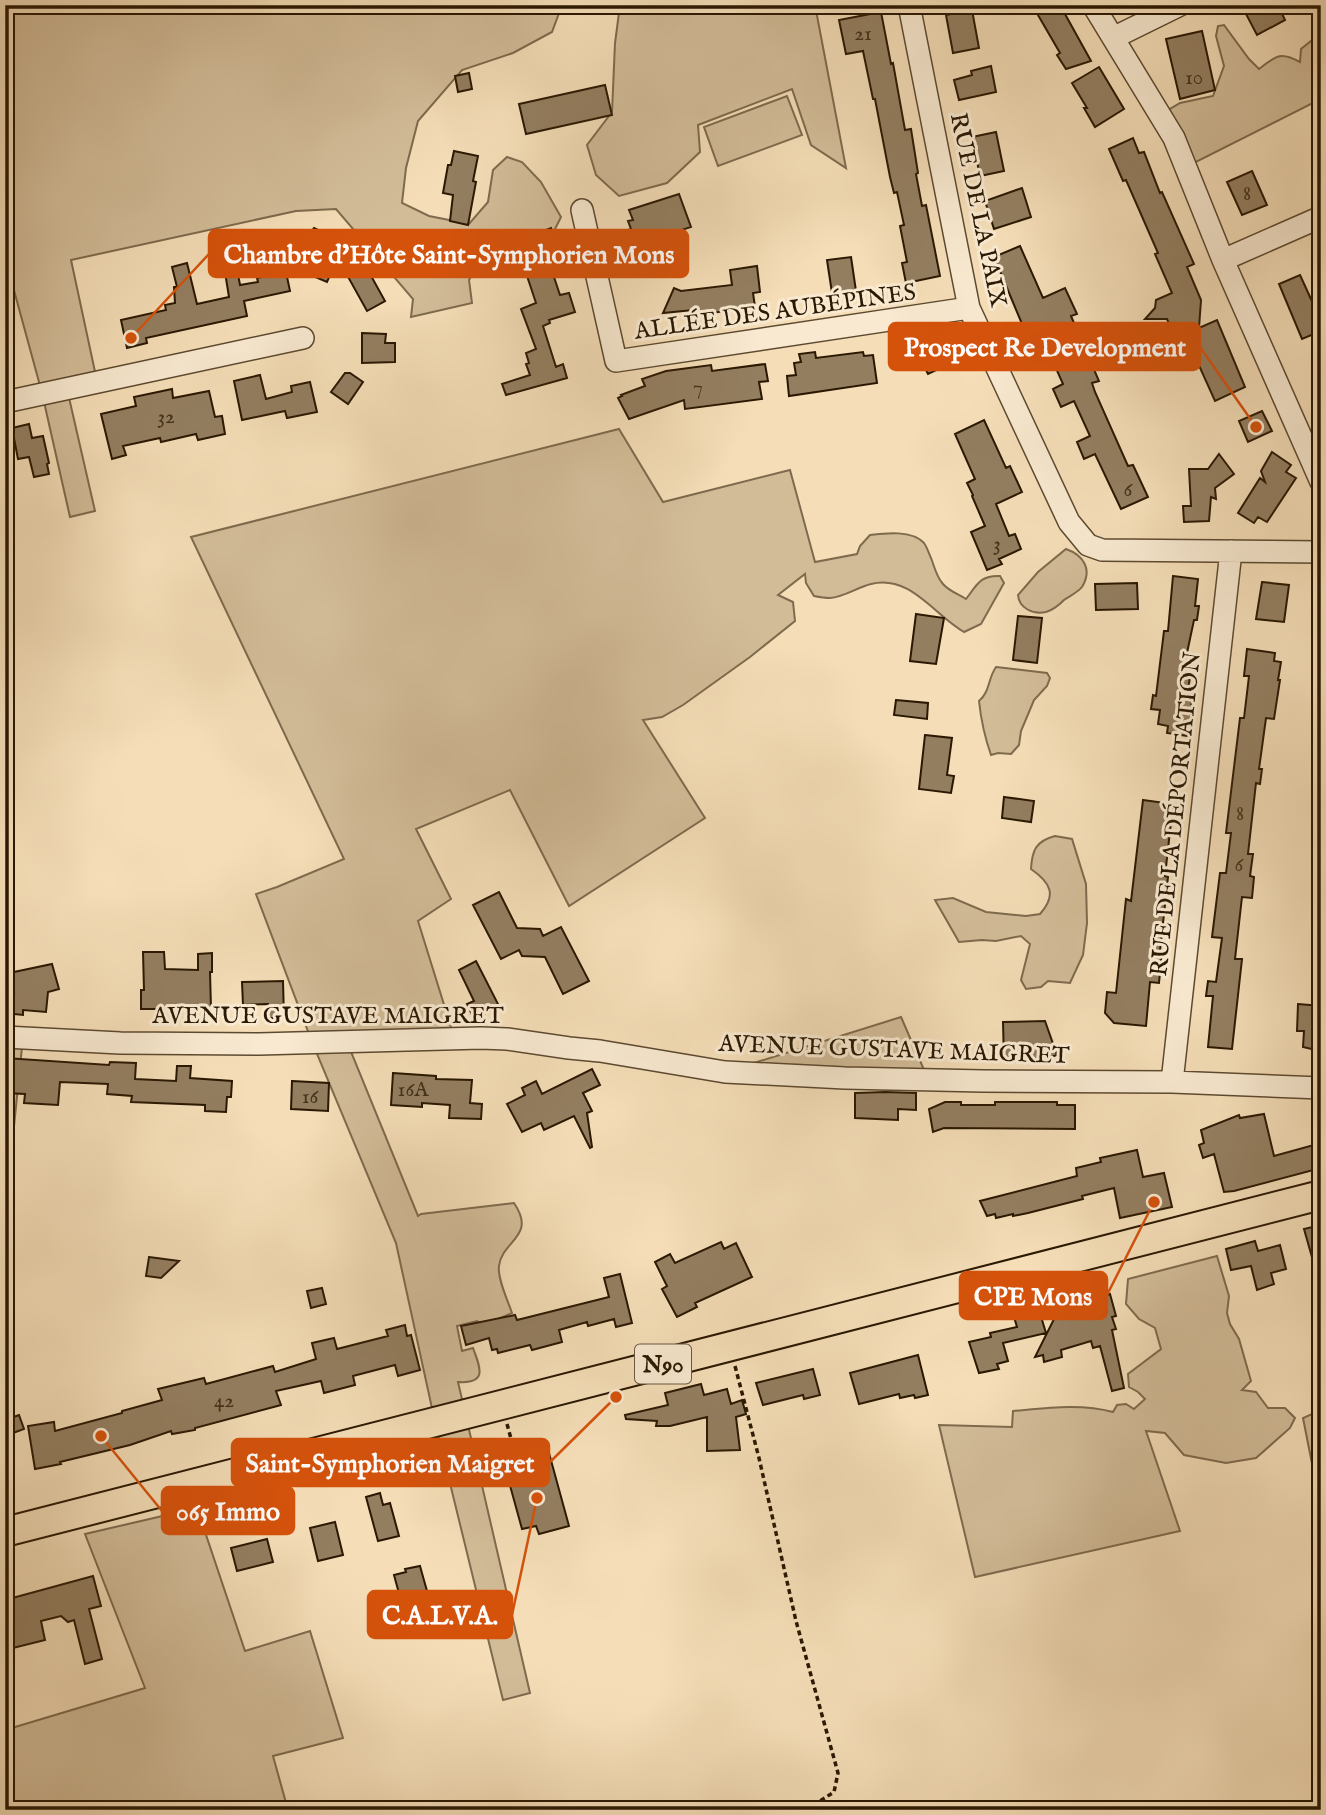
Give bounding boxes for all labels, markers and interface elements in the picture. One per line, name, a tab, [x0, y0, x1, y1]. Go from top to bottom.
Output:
house number: 21	[854, 21, 872, 48]
house number: 10	[1185, 65, 1203, 92]
street label: RUE DE LA PAIX	[942, 110, 1013, 311]
house number: 8	[1243, 181, 1251, 208]
callout: Chambre d'Hôte Saint-Symphorien Mons	[209, 230, 688, 277]
text: Chambre d'Hôte Saint-Symphorien Mons	[224, 239, 674, 272]
street label: ALLÉE DES AUBÉPINES	[631, 277, 918, 348]
callout: Prospect Re Development	[889, 323, 1200, 370]
text: Prospect Re Development	[904, 332, 1186, 365]
house number: 7	[693, 375, 703, 402]
house number: 32	[157, 404, 175, 431]
house number: 6	[1124, 477, 1134, 504]
house number: 3	[993, 531, 1001, 558]
street label: RUE DE LA DÉPORTATION	[1144, 650, 1209, 978]
house number: 8	[1236, 801, 1244, 828]
house number: 6	[1235, 852, 1245, 879]
street label: AVENUE GUSTAVE MAIGRET	[151, 1001, 504, 1032]
street label: AVENUE GUSTAVE MAIGRET	[717, 1029, 1071, 1072]
house number: 16A	[398, 1077, 429, 1104]
house number: 16	[302, 1084, 319, 1111]
callout: CPE Mons	[960, 1272, 1107, 1319]
text: CPE Mons	[974, 1281, 1092, 1314]
road number: N90	[635, 1344, 691, 1384]
house number: 42	[214, 1388, 234, 1415]
callout: Saint-Symphorien Maigret	[232, 1439, 549, 1486]
text: Saint-Symphorien Maigret	[246, 1448, 534, 1481]
callout: 065 Immo	[162, 1487, 294, 1534]
text: 065 Immo	[176, 1496, 280, 1529]
callout: C.A.L.V.A.	[368, 1591, 512, 1638]
text: C.A.L.V.A.	[382, 1600, 498, 1633]

